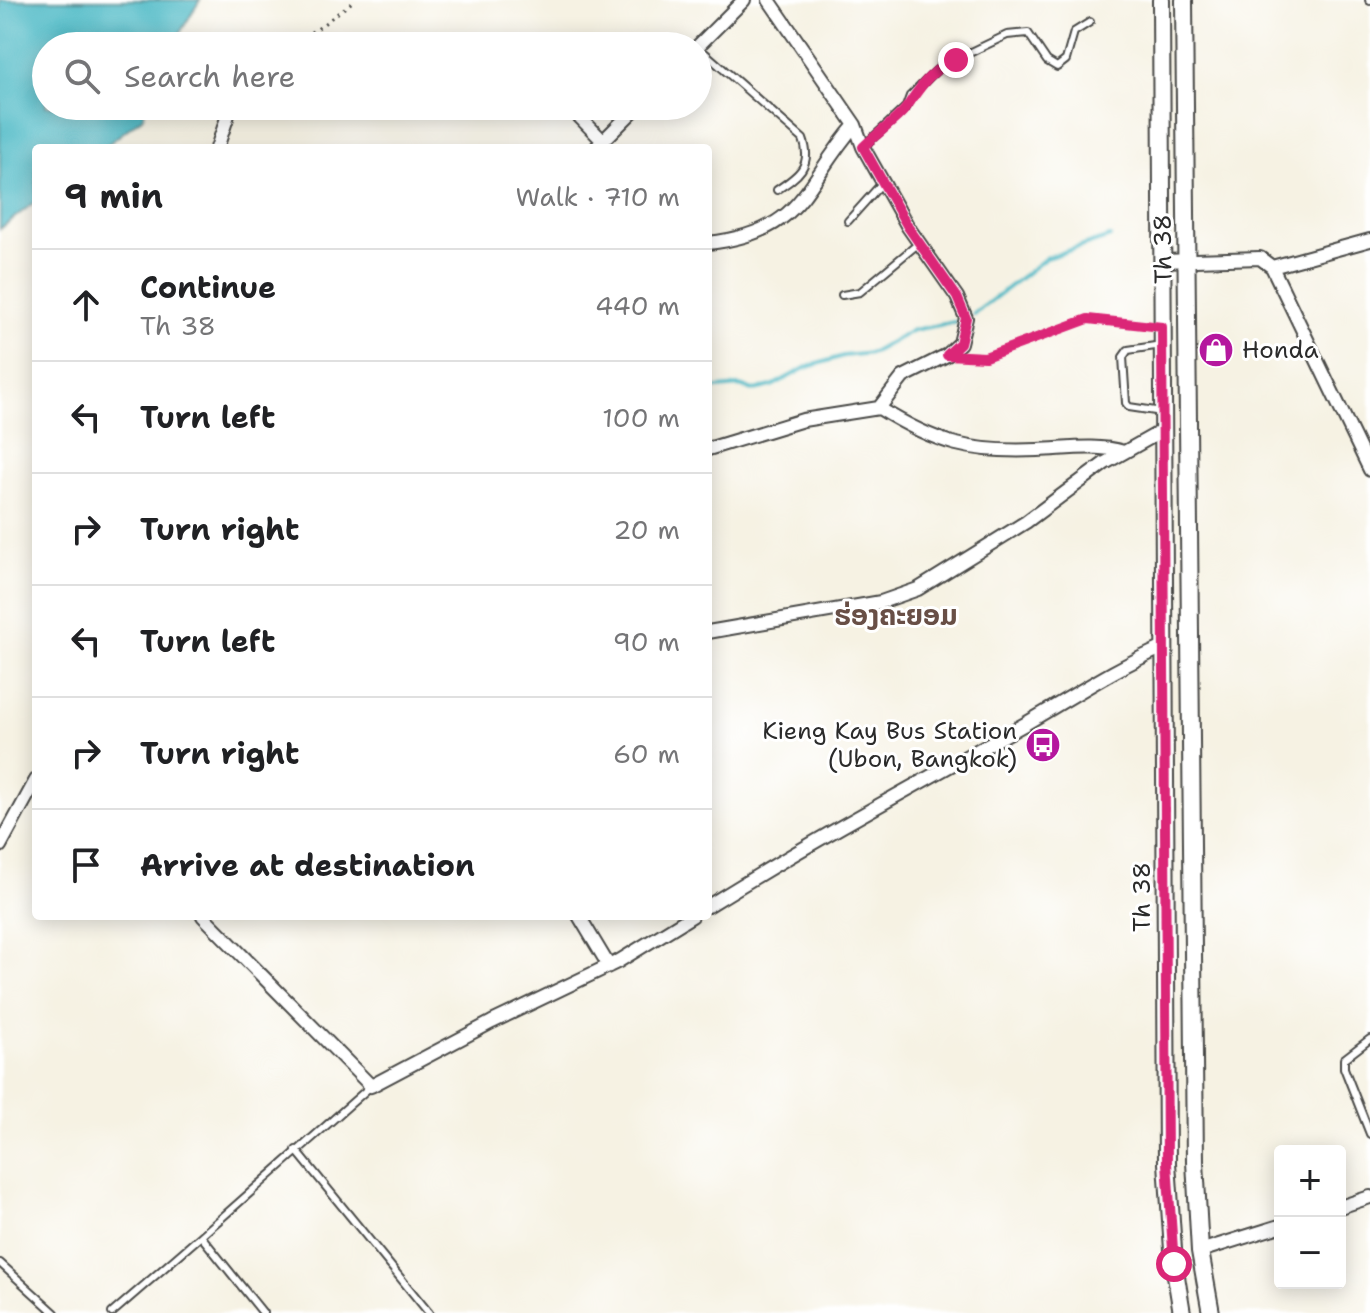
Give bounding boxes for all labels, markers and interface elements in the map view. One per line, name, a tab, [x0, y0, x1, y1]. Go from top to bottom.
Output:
search box	[32, 32, 712, 120]
route end	[938, 42, 974, 78]
icon: search	[60, 54, 104, 98]
text: Search here	[124, 56, 295, 97]
text: 9 min	[64, 173, 163, 219]
text: Walk · 710 m	[516, 179, 680, 214]
street label: Th 38	[1146, 214, 1180, 284]
text: Continue	[140, 267, 276, 308]
icon: ahead	[64, 283, 108, 327]
text: 440 m	[595, 288, 680, 323]
text: Th 38	[140, 308, 216, 343]
shop icon: Honda	[1197, 331, 1235, 369]
place label: Honda	[1242, 334, 1319, 366]
icon: left	[64, 395, 108, 439]
text: Turn left	[140, 397, 275, 438]
text: 100 m	[602, 400, 680, 435]
icon: right	[64, 507, 108, 551]
text: Turn right	[140, 509, 299, 550]
text: 20 m	[613, 512, 680, 547]
district label: ຮ່ອງຄະຍອມ	[834, 596, 958, 634]
icon: left	[64, 619, 108, 663]
text: Turn left	[140, 621, 275, 662]
text: 90 m	[613, 624, 680, 659]
place label: Kieng Kay Bus Station (Ubon, Bangkok)	[762, 715, 1017, 775]
bus stop icon: Kieng Kay Bus Station (Ubon, Bangkok)	[1024, 726, 1062, 764]
icon: right	[64, 731, 108, 775]
text: Turn right	[140, 733, 299, 774]
text: 60 m	[613, 736, 680, 771]
icon: arrive	[64, 843, 108, 887]
text: Arrive at destination	[140, 845, 475, 886]
street label: Th 38	[1126, 862, 1158, 932]
map controls	[1274, 1145, 1346, 1289]
button: +	[1274, 1145, 1346, 1217]
button: −	[1274, 1217, 1346, 1289]
route start	[1156, 1246, 1192, 1282]

